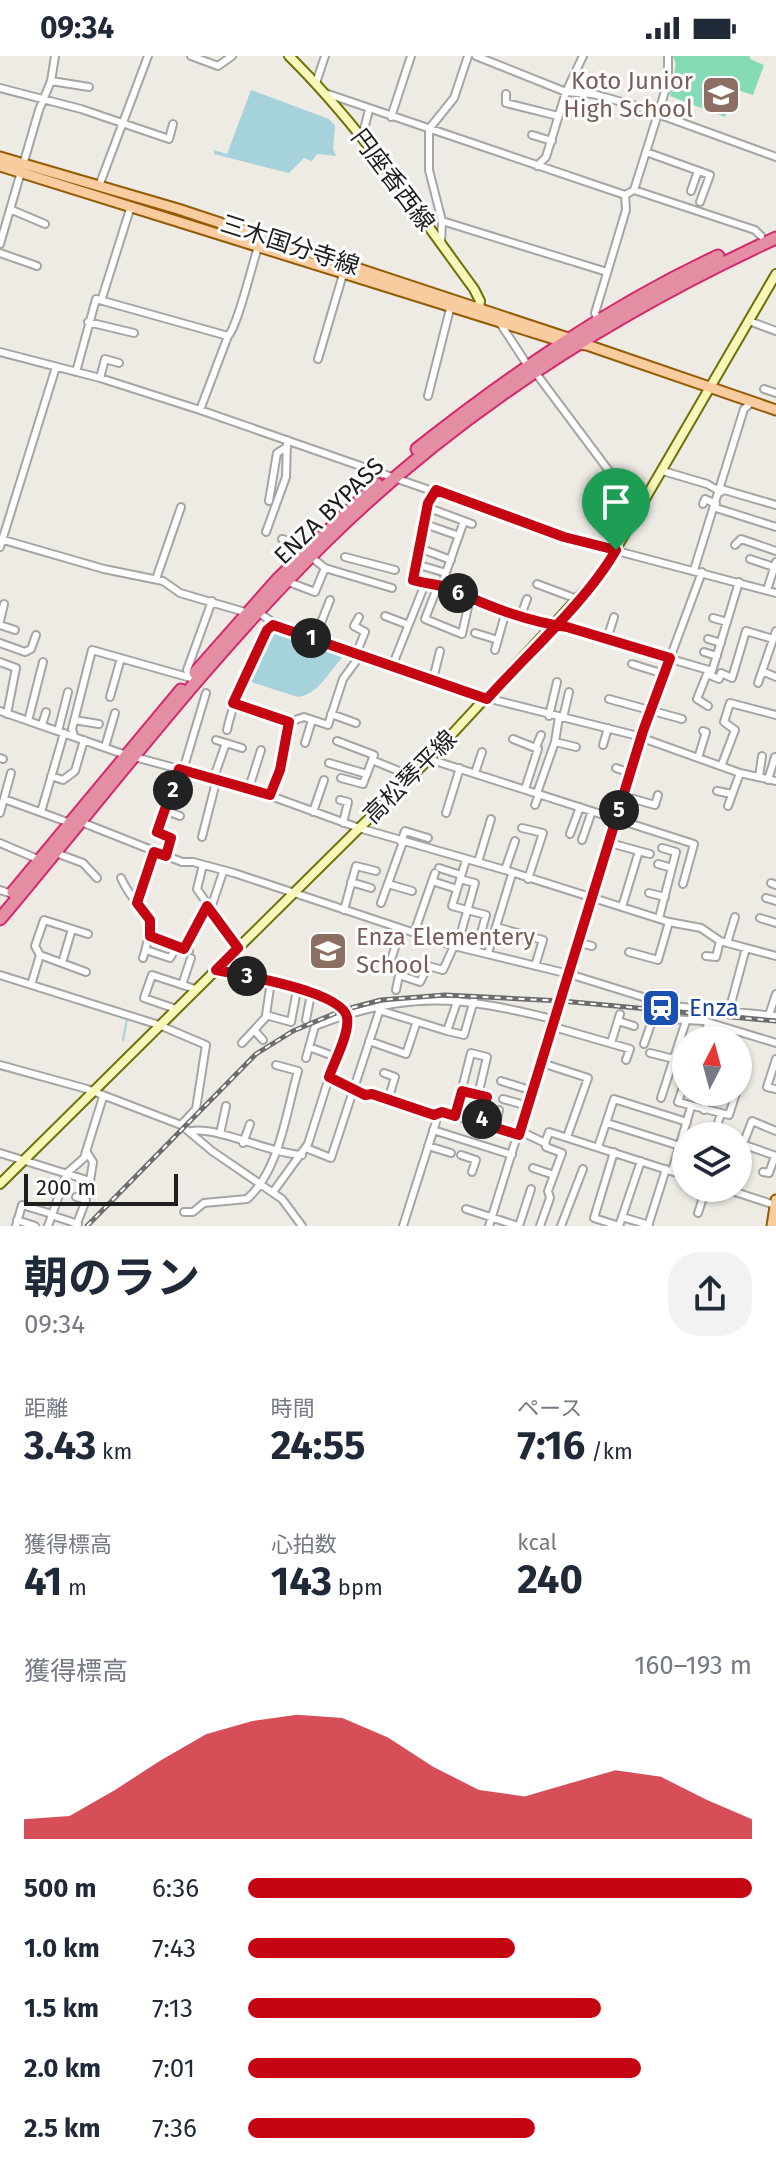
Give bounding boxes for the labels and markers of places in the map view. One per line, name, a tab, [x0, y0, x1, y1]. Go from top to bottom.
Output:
place label: Koto Junior High School	[563, 67, 694, 123]
school or university icon: Koto Junior High School	[700, 74, 742, 116]
pin	[582, 468, 650, 550]
pin: 6	[438, 573, 478, 613]
pin: 1	[291, 618, 331, 658]
pin: 2	[153, 770, 193, 810]
pin: 5	[599, 790, 639, 830]
place label: Enza Elementery School	[356, 923, 535, 979]
school or university icon: Enza Elementery School	[307, 930, 349, 972]
pin: 3	[227, 956, 267, 996]
station icon: Enza	[640, 987, 682, 1029]
place label: Enza	[689, 994, 739, 1022]
pin: 4	[462, 1099, 502, 1139]

